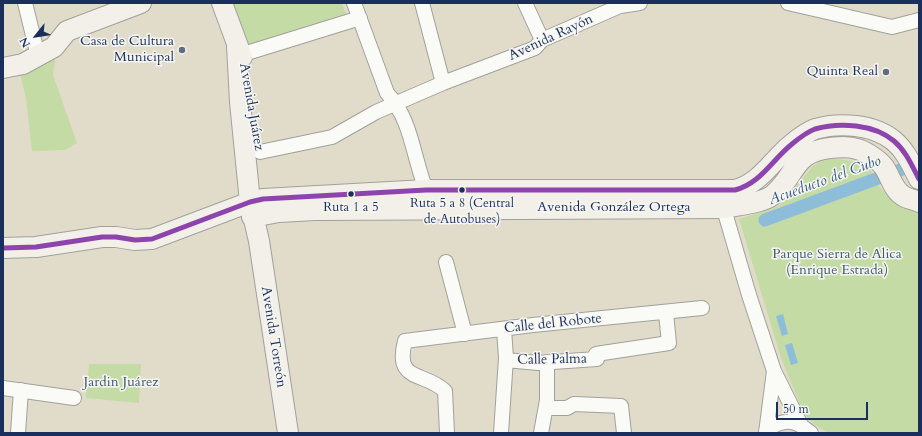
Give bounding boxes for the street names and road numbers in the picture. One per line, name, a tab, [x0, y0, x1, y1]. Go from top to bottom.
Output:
street label: Avenida Rayón	[506, 11, 596, 65]
street label: Avenida Juárez	[235, 62, 267, 152]
street label: Avenida González Ortega	[537, 200, 691, 216]
street label: Avenida Torreón	[257, 285, 289, 389]
street label: Calle del Robote	[503, 311, 603, 337]
street label: Calle Palma	[517, 351, 587, 369]

